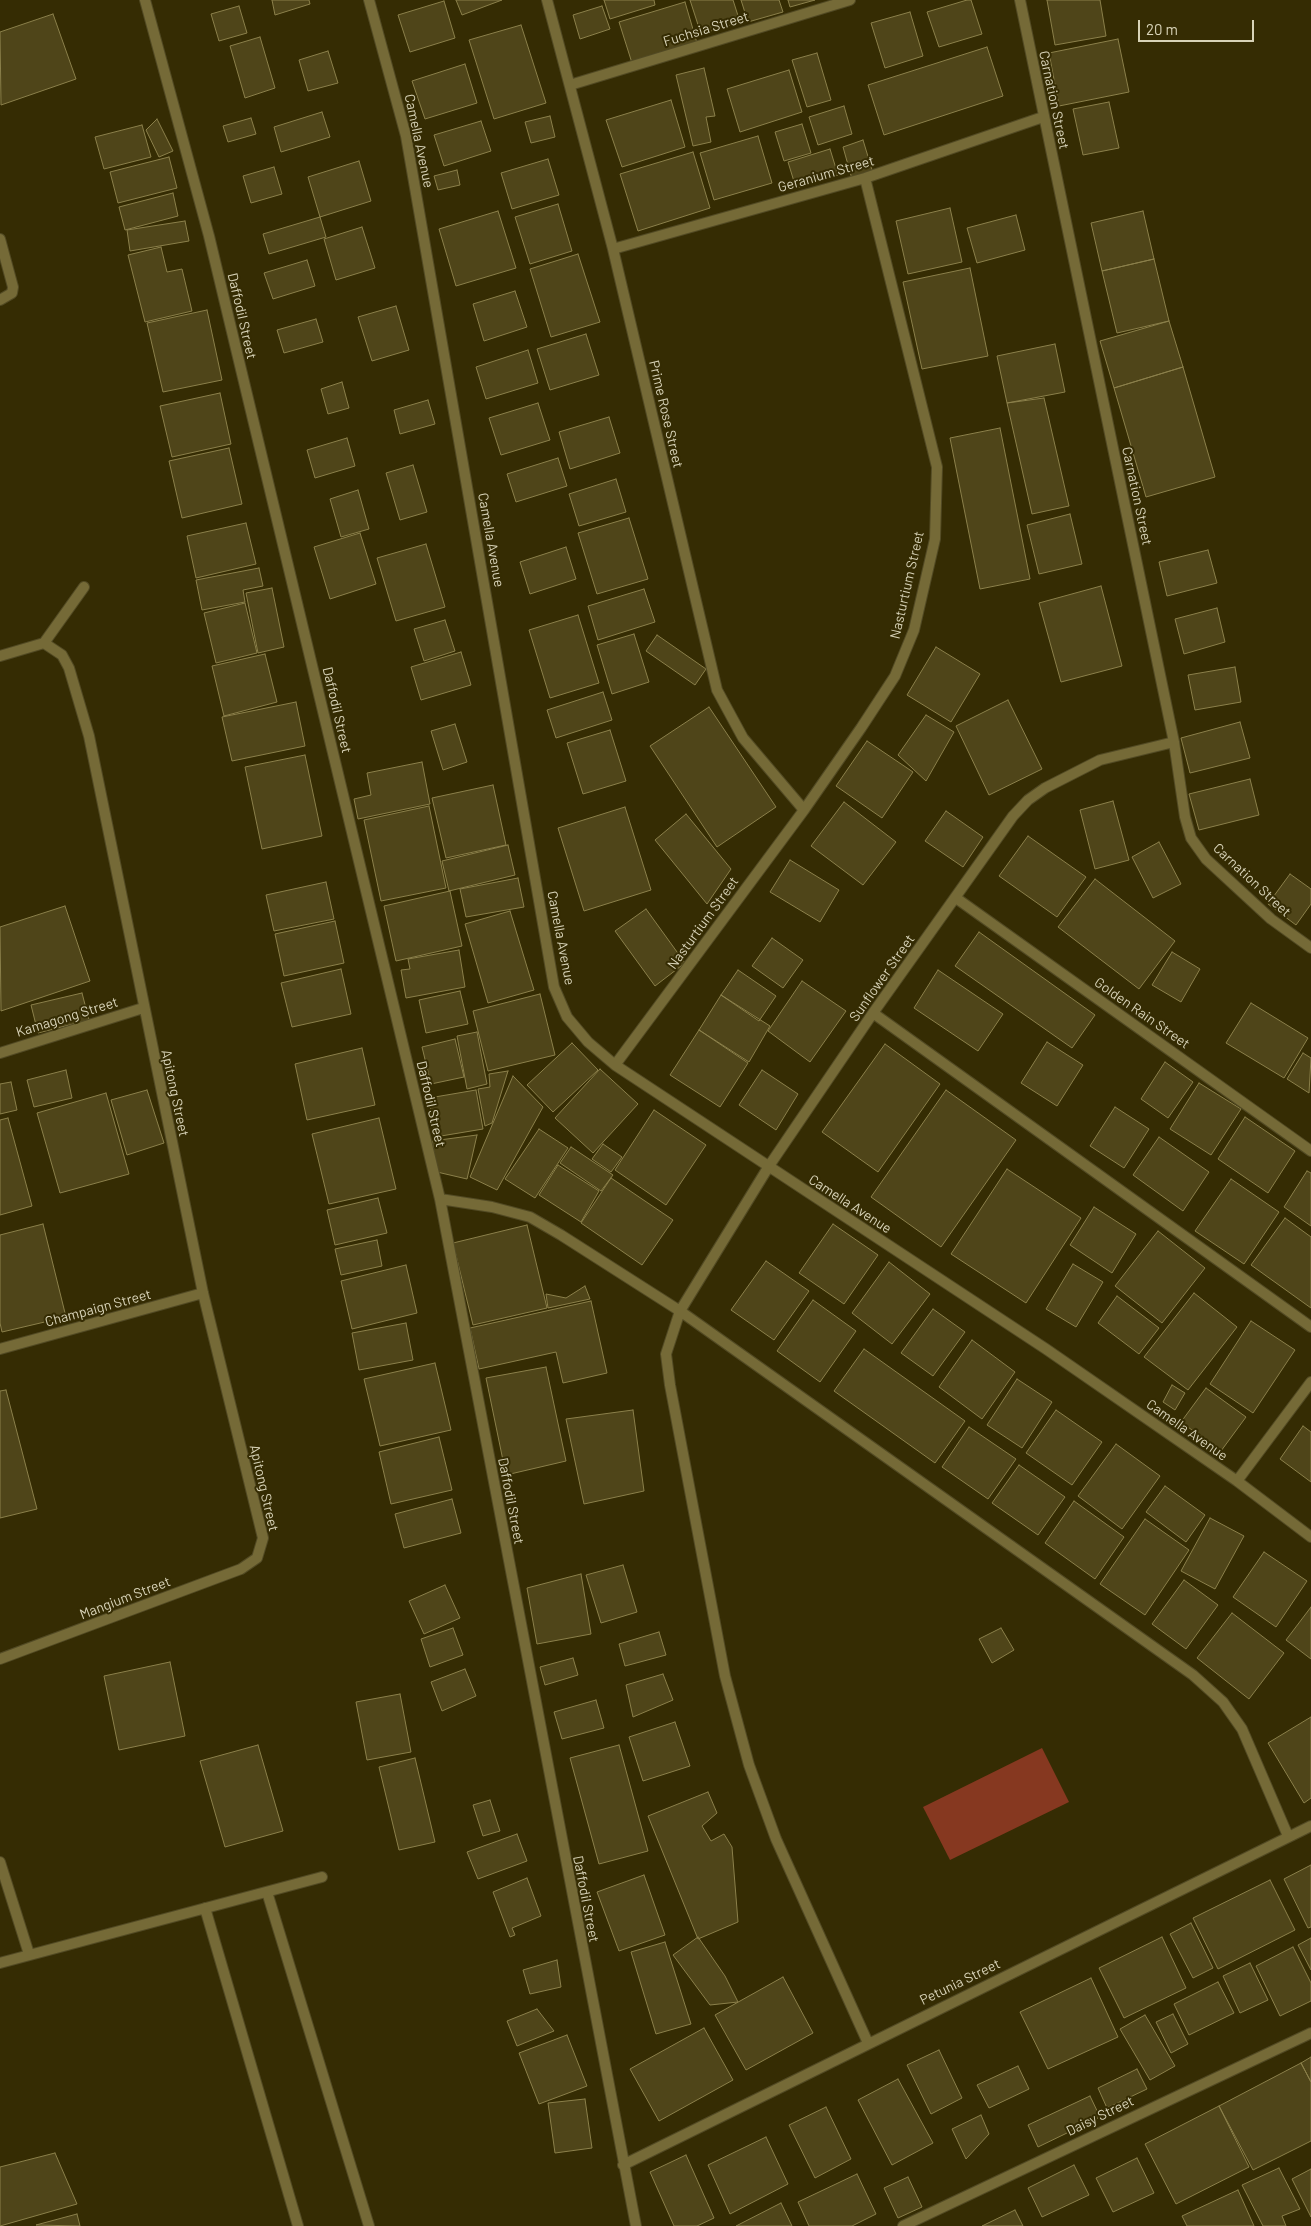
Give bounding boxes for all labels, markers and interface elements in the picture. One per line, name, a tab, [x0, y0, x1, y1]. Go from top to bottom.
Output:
street label: Fuchsia Street	[661, 8, 751, 50]
scale bar	[1141, 10, 1257, 42]
text: 20 m	[1146, 20, 1178, 38]
street label: Carnation Street	[1035, 49, 1073, 151]
street label: Camella Avenue	[401, 93, 437, 189]
street label: Geranium Street	[776, 152, 876, 196]
street label: Daffodil Street	[224, 271, 260, 361]
street label: Prime Rose Street	[645, 358, 687, 470]
street label: Carnation Street	[1118, 445, 1156, 547]
street label: Camella Avenue	[474, 492, 508, 588]
street label: Nasturtium Street	[886, 530, 928, 640]
street label: Daffodil Street	[319, 665, 355, 755]
street label: Carnation Street	[1210, 840, 1294, 920]
street label: Nasturtium Street	[664, 874, 742, 972]
street label: Camella Avenue	[544, 890, 578, 986]
street label: Sunflower Street	[846, 931, 918, 1025]
street label: Golden Rain Street	[1091, 974, 1193, 1052]
street label: Kamagong Street	[14, 994, 120, 1040]
street label: Apitong Street	[158, 1048, 192, 1138]
street label: Daffodil Street	[413, 1059, 449, 1149]
street label: Camella Avenue	[805, 1171, 895, 1237]
street label: Champaign Street	[43, 1286, 153, 1330]
street label: Camella Avenue	[1143, 1396, 1231, 1464]
street label: Apitong Street	[246, 1443, 282, 1533]
street label: Daffodil Street	[494, 1456, 528, 1546]
street label: Mangium Street	[77, 1573, 173, 1623]
street label: Daffodil Street	[569, 1854, 603, 1944]
street label: Petunia Street	[917, 1955, 1003, 2009]
street label: Daisy Street	[1063, 2092, 1137, 2140]

